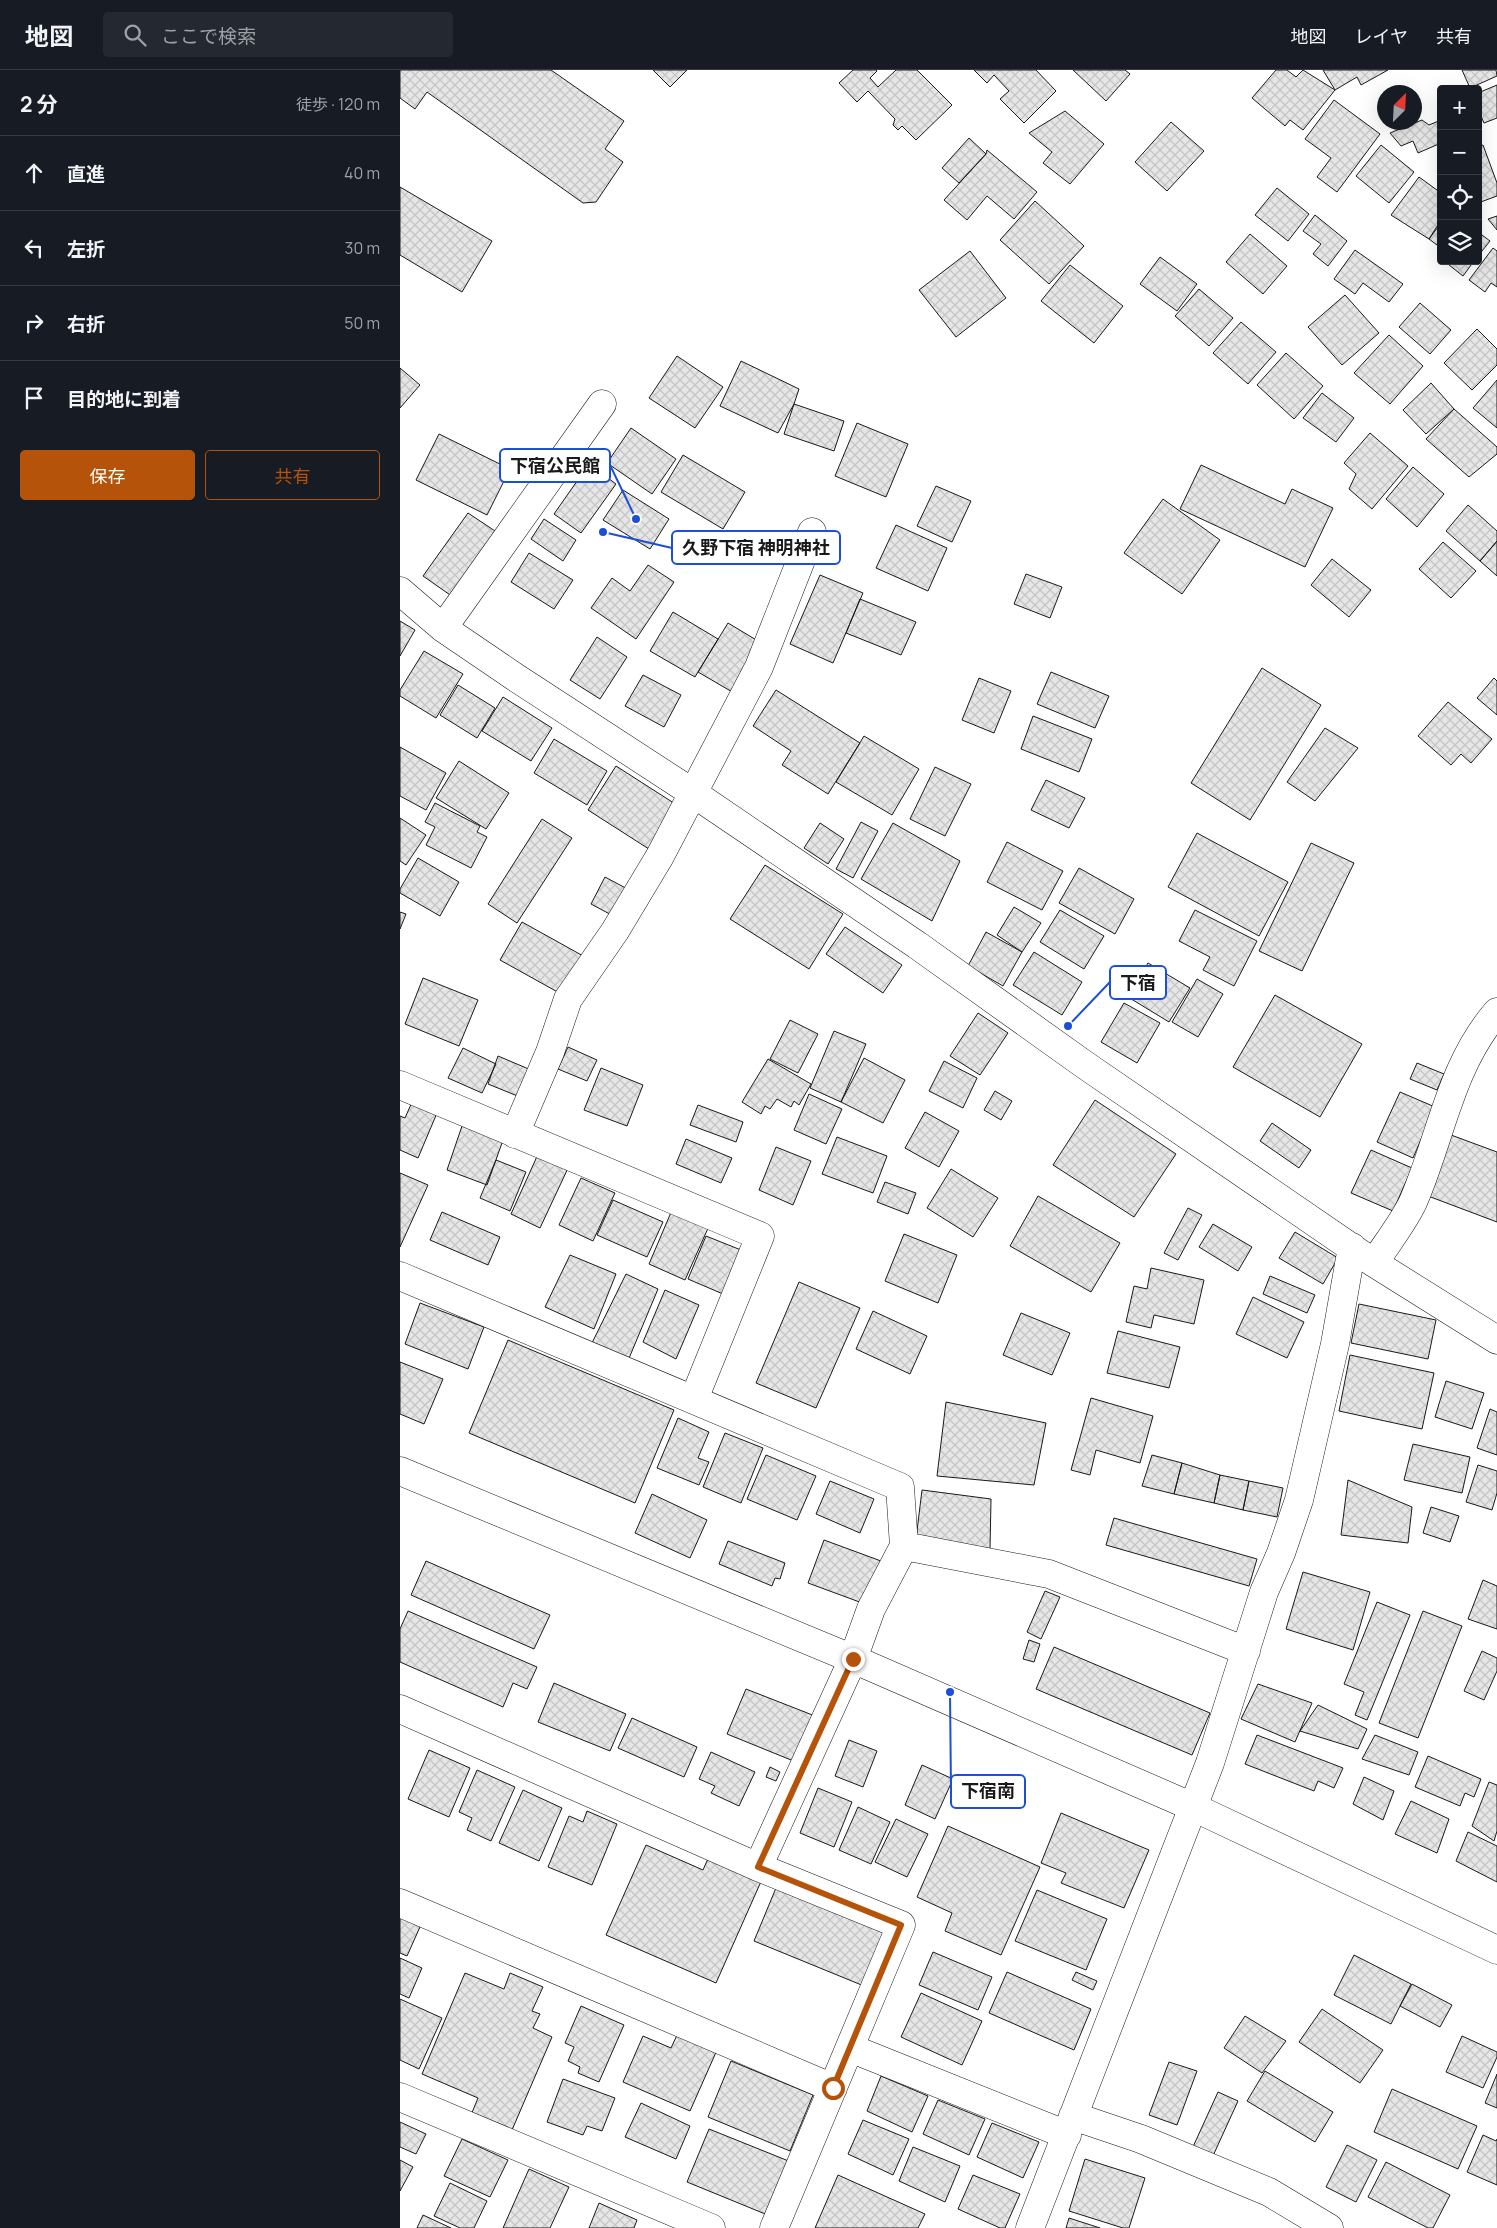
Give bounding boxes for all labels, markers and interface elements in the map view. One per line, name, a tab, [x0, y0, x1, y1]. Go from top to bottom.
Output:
search box	[103, 12, 453, 57]
text: 地図	[25, 19, 73, 52]
icon: search	[121, 21, 149, 49]
text: ここで検索	[161, 23, 256, 49]
text: 地図	[1291, 24, 1327, 48]
text: レイヤ	[1355, 24, 1408, 48]
text: 共有	[1436, 24, 1472, 48]
north arrow	[1377, 85, 1422, 130]
map controls	[1437, 85, 1482, 265]
button: +	[1437, 85, 1482, 130]
text: 2 分	[20, 90, 58, 118]
text: 徒歩 · 120 m	[296, 93, 380, 115]
button: −	[1437, 130, 1482, 175]
icon: ahead	[20, 159, 48, 187]
text: 直進	[67, 161, 105, 187]
text: 40 m	[344, 162, 380, 184]
button: locate	[1437, 175, 1482, 220]
button: layers	[1437, 220, 1482, 265]
icon: left	[20, 234, 48, 262]
text: 左折	[67, 236, 105, 262]
text: 30 m	[345, 237, 380, 259]
icon: right	[20, 309, 48, 337]
text: 右折	[67, 311, 105, 337]
text: 50 m	[344, 312, 380, 334]
icon: arrive	[20, 384, 48, 412]
text: 目的地に到着	[67, 386, 181, 412]
callout: 下宿公民館	[500, 449, 610, 482]
button: 保存	[20, 450, 195, 500]
button: 共有	[205, 450, 380, 500]
text: 下宿公民館	[510, 453, 600, 477]
callout: 久野下宿 神明神社	[672, 531, 840, 564]
text: 久野下宿 神明神社	[682, 535, 830, 559]
callout: 下宿	[1110, 966, 1166, 999]
text: 下宿	[1120, 970, 1156, 994]
route end	[842, 1648, 865, 1671]
callout: 下宿南	[951, 1775, 1025, 1808]
text: 下宿南	[961, 1778, 1015, 1802]
route start	[822, 2077, 845, 2100]

